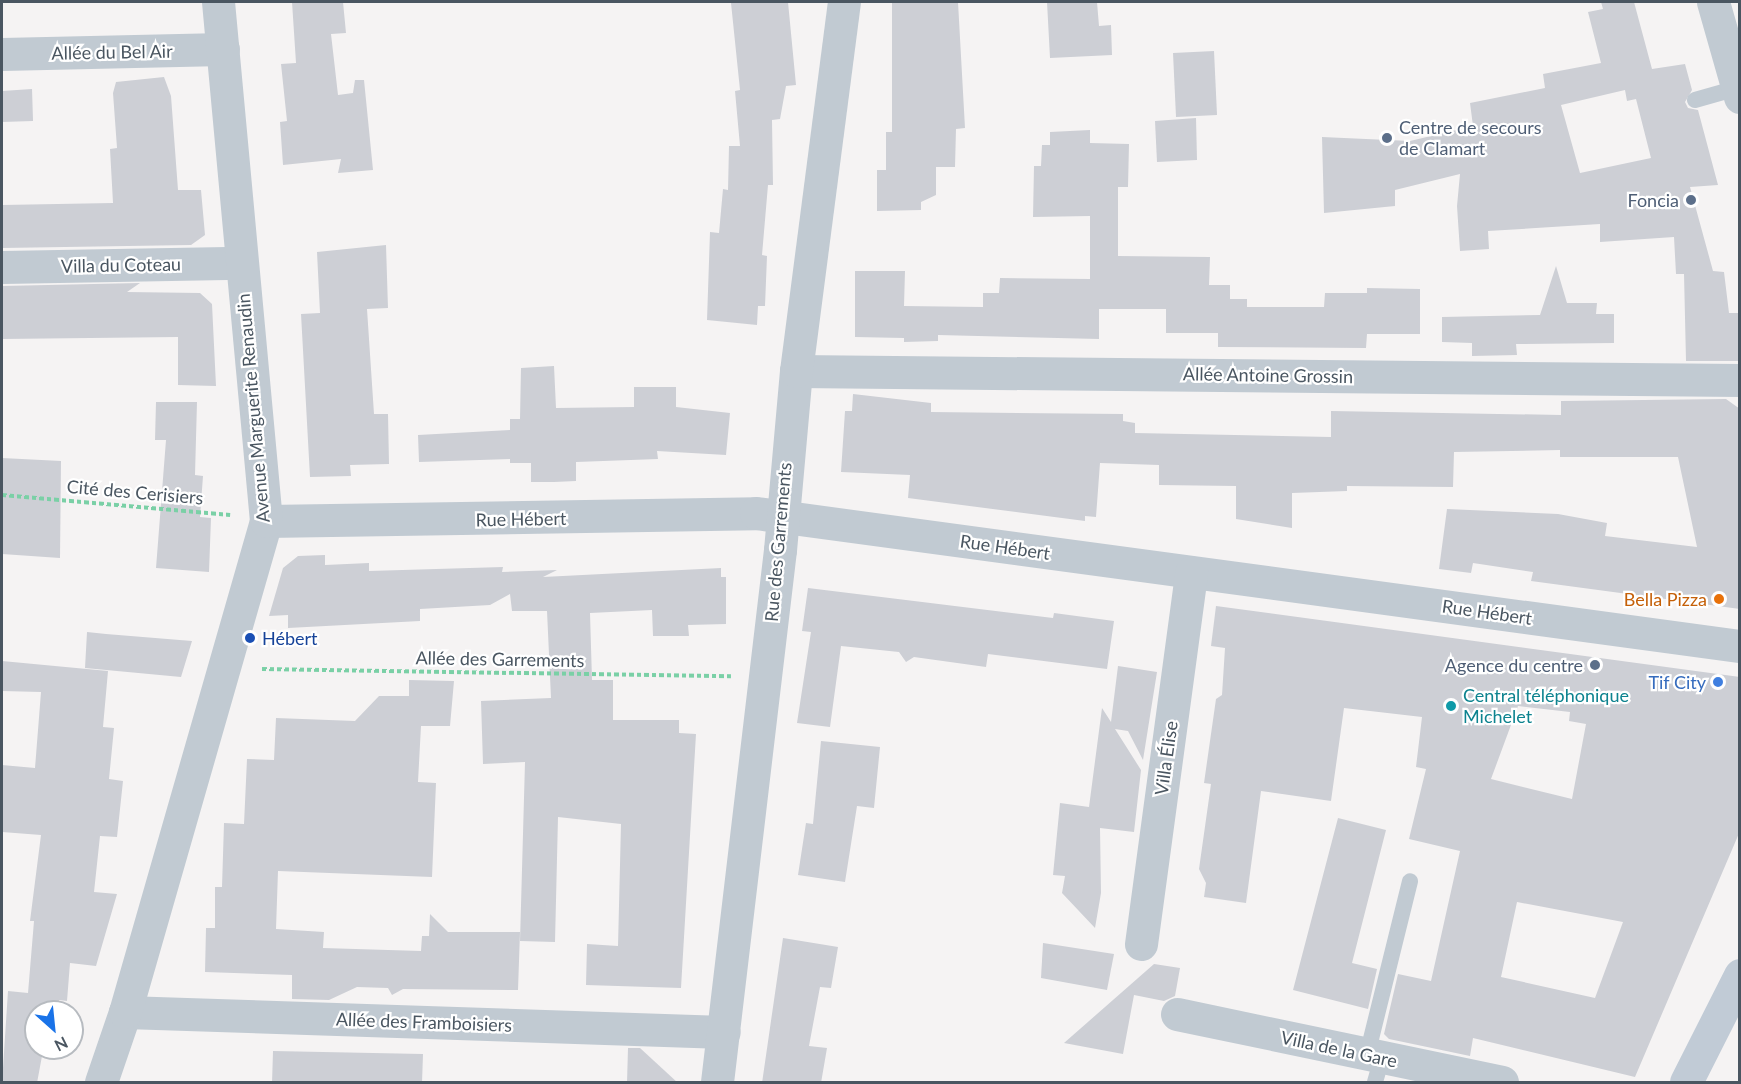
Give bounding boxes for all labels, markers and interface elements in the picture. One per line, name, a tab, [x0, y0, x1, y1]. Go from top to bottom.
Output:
street label: Allée du Bel Air	[51, 40, 173, 64]
place label: Centre de secours de Clamart	[1399, 117, 1541, 160]
marker: Centre de secours de Clamart	[1380, 131, 1394, 145]
place label: Foncia	[1627, 189, 1679, 211]
marker: Foncia	[1684, 193, 1698, 207]
street label: Villa du Coteau	[61, 253, 181, 277]
street label: Avenue Marguerite Renaudin	[232, 293, 274, 523]
street label: Allée Antoine Grossin	[1182, 363, 1354, 387]
street label: Rue des Garrements	[760, 461, 796, 623]
street label: Cité des Cerisiers	[66, 475, 204, 509]
street label: Rue Hébert	[476, 507, 566, 531]
street label: Rue Hébert	[959, 530, 1051, 564]
place label: Bella Pizza	[1624, 588, 1707, 610]
marker: Bella Pizza	[1712, 592, 1726, 606]
street label: Rue Hébert	[1441, 595, 1533, 629]
place label: Hébert	[262, 627, 318, 649]
marker: Hébert	[243, 631, 257, 645]
street label: Allée des Garrements	[415, 647, 585, 671]
place label: Agence du centre	[1445, 654, 1583, 676]
marker: Agence du centre	[1588, 658, 1602, 672]
place label: Tif City	[1648, 671, 1706, 693]
marker: Tif City	[1711, 675, 1725, 689]
place label: Central téléphonique Michelet	[1463, 685, 1629, 728]
marker: Central téléphonique Michelet	[1444, 699, 1458, 713]
street label: Villa Élise	[1150, 719, 1182, 797]
north arrow	[24, 1000, 84, 1060]
street label: Allée des Framboisiers	[336, 1008, 512, 1036]
street label: Villa de la Gare	[1279, 1026, 1399, 1072]
text: N	[52, 1033, 71, 1056]

